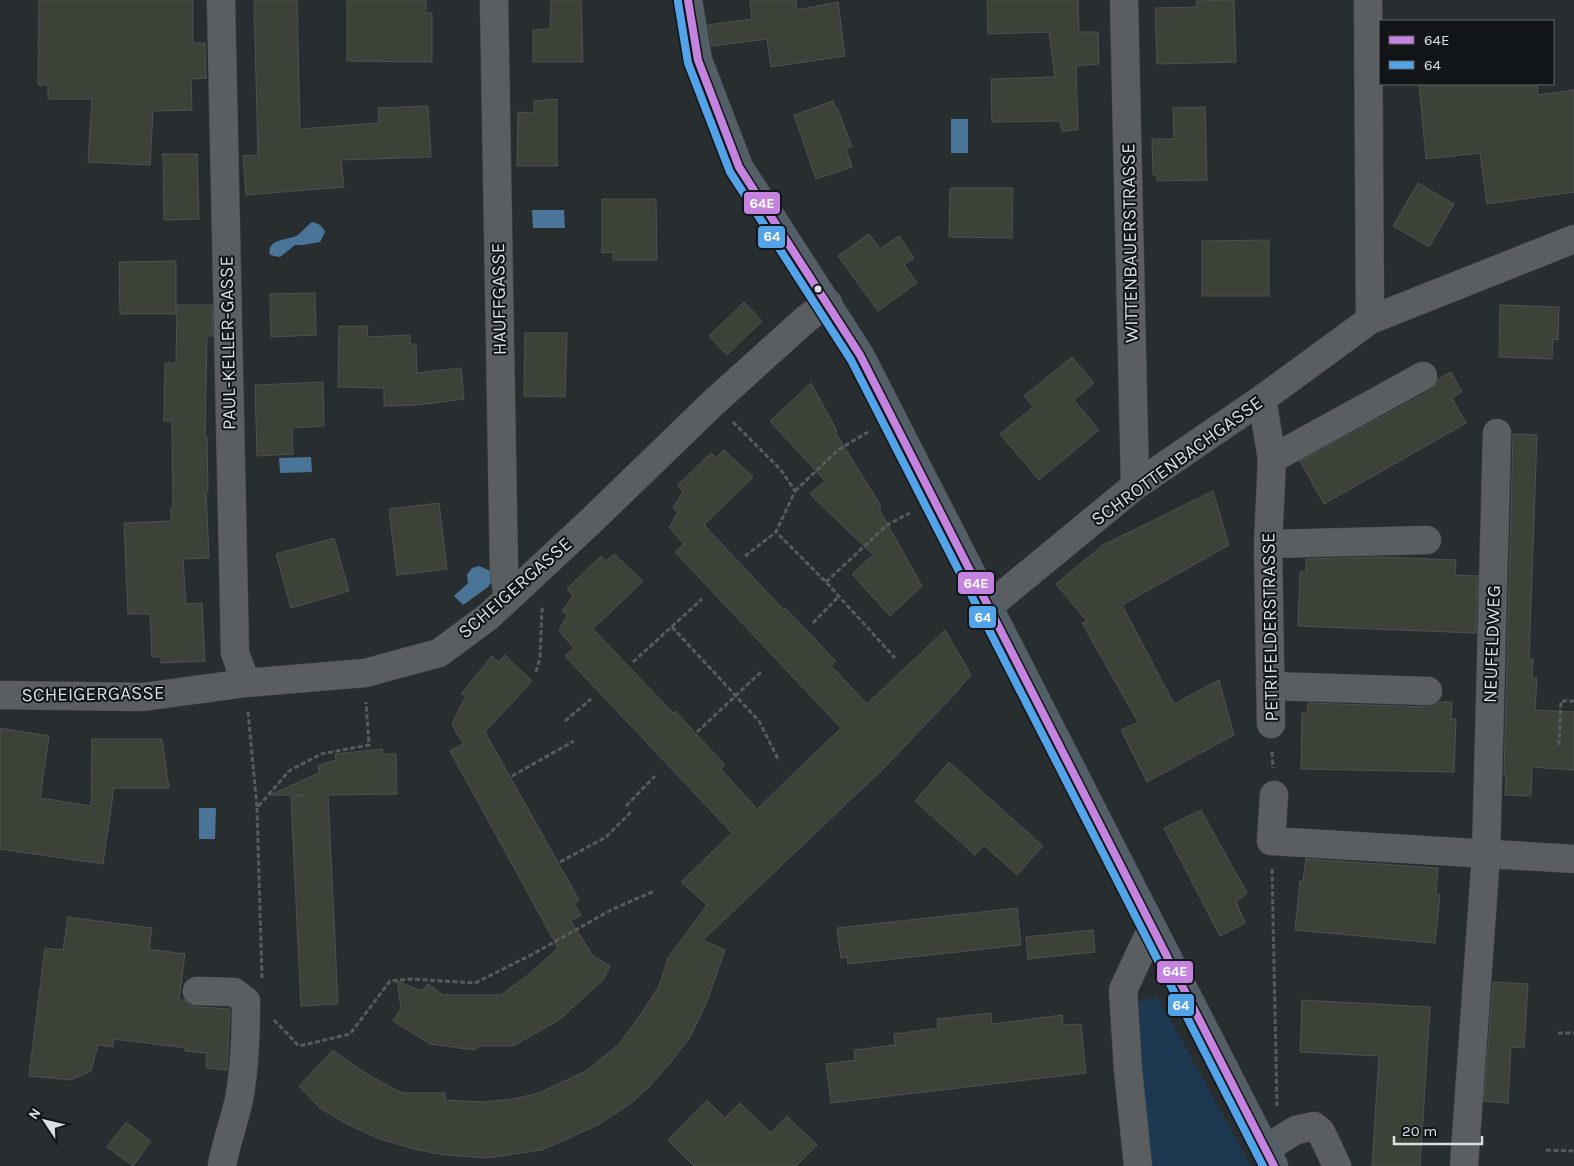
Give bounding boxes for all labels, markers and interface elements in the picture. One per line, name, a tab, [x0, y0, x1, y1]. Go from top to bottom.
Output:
legend	[1379, 20, 1554, 85]
text: 64E	[1424, 31, 1449, 49]
text: 64	[1424, 56, 1442, 74]
street label: WITTENBAUERSTRASSE	[1117, 143, 1143, 343]
line badge: 64E	[743, 191, 781, 215]
text: 64E	[749, 195, 775, 212]
line badge: 64	[757, 225, 786, 249]
text: 64	[764, 228, 781, 245]
street label: HAUFFGASSE	[487, 242, 511, 356]
street label: PAUL-KELLER-GASSE	[215, 256, 241, 430]
unlabelled marker	[813, 284, 823, 294]
street label: SCHROTTENBACHGASSE	[1087, 391, 1267, 531]
street label: PETRIFELDERSTRASSE	[1257, 532, 1283, 722]
street label: SCHEIGERGASSE	[454, 533, 576, 643]
line badge: 64E	[957, 571, 995, 595]
text: 64E	[963, 575, 989, 592]
street label: NEUFELDWEG	[1479, 585, 1505, 703]
line badge: 64	[968, 605, 997, 629]
text: 64	[975, 609, 992, 626]
street label: SCHEIGERGASSE	[21, 682, 165, 706]
line badge: 64E	[1156, 960, 1194, 984]
text: 64E	[1162, 963, 1188, 980]
line badge: 64	[1167, 993, 1195, 1017]
text: 64	[1173, 997, 1190, 1014]
north arrow	[20, 1096, 70, 1146]
text: N	[25, 1105, 45, 1123]
scale bar	[1394, 1114, 1482, 1146]
text: 20 m	[1402, 1122, 1437, 1140]

